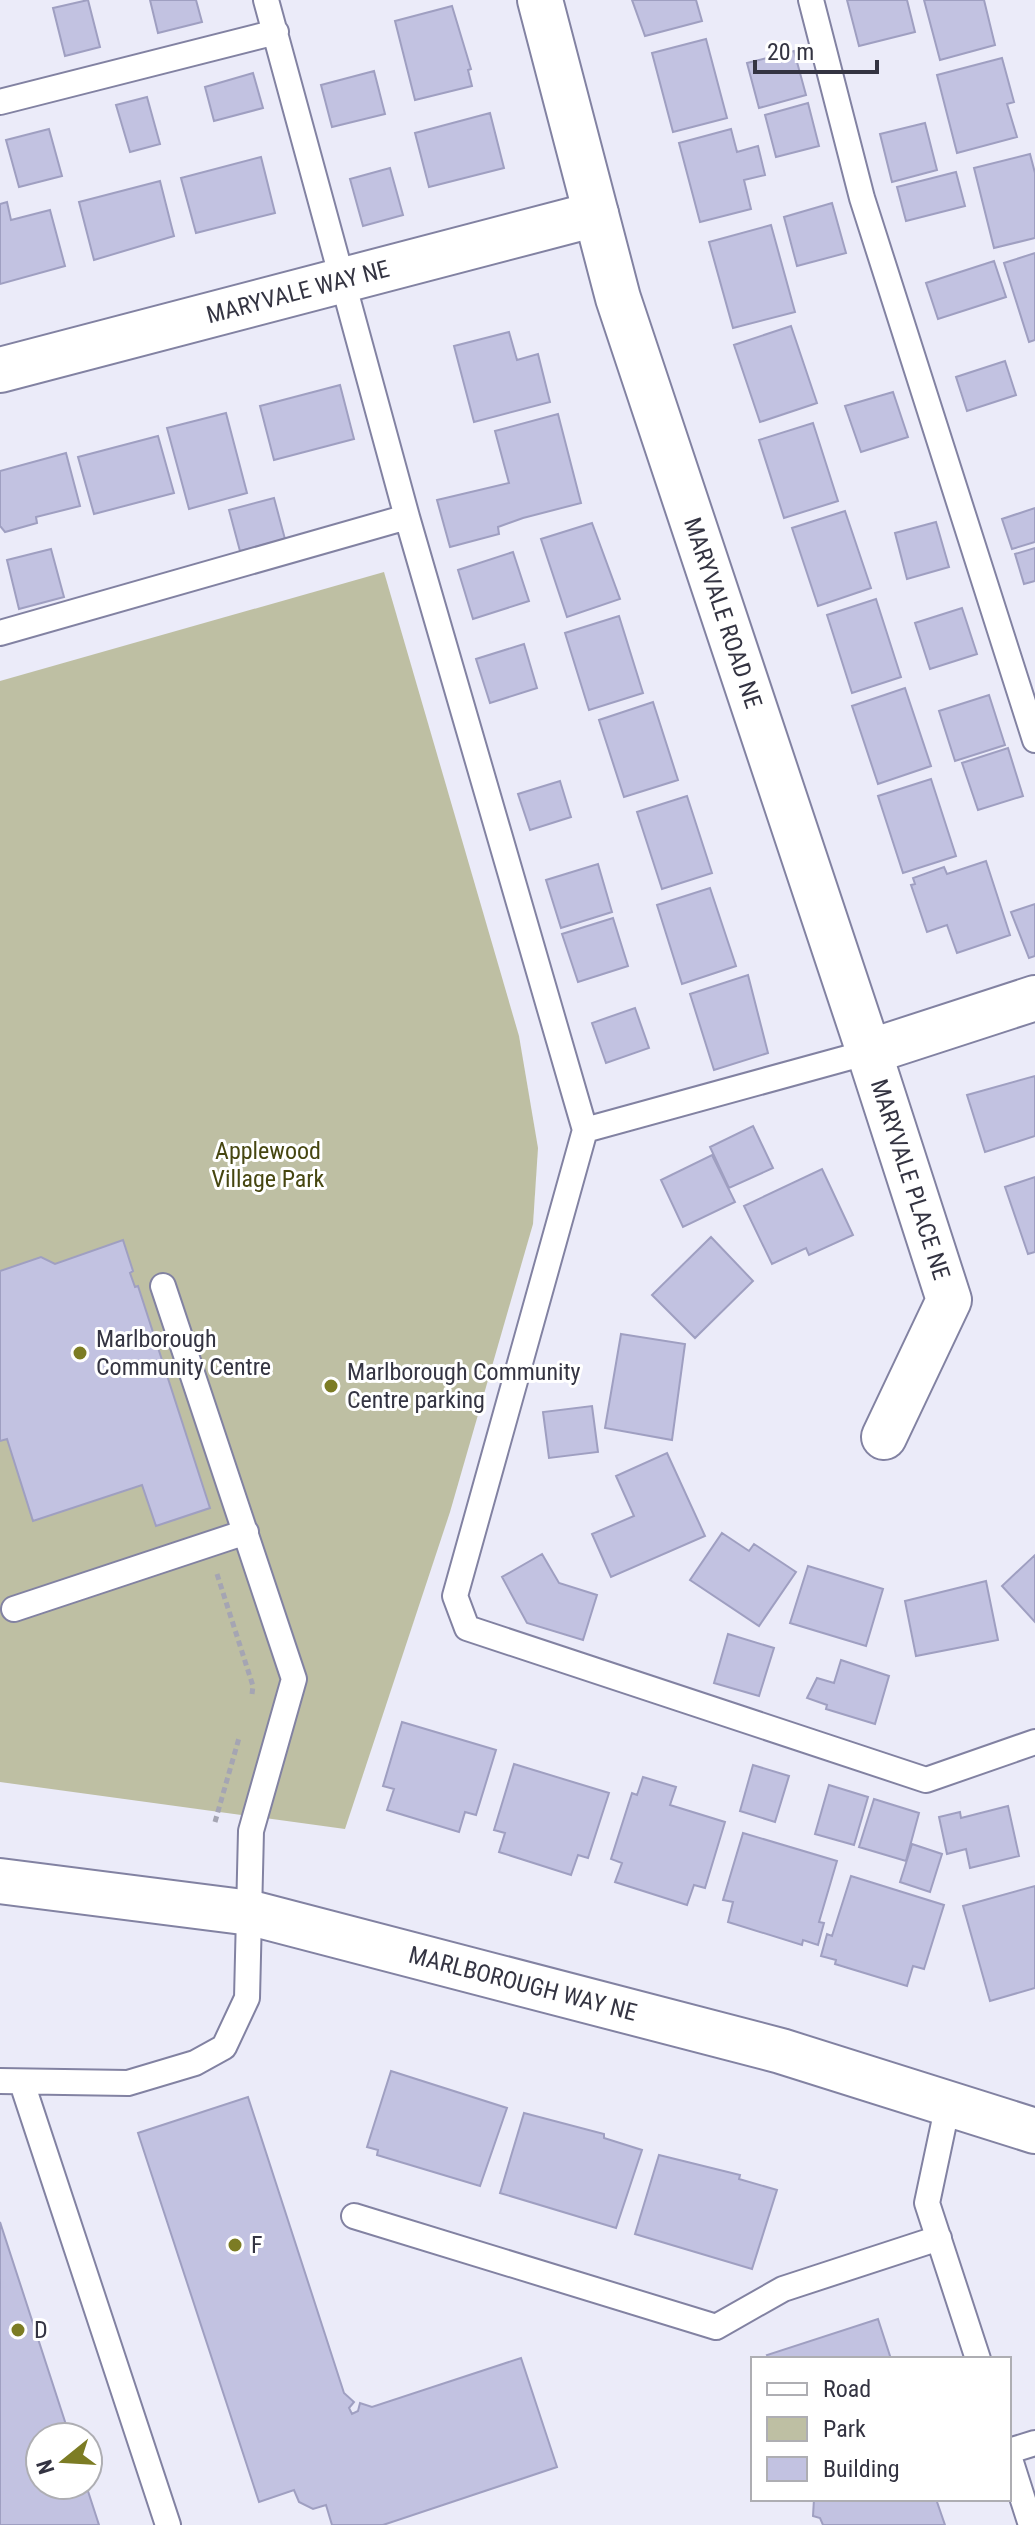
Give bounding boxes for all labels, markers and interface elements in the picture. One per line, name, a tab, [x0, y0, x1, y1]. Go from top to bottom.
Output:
scale bar	[755, 24, 877, 74]
text: 20 m	[767, 38, 814, 66]
street label: MARYVALE WAY NE	[204, 255, 392, 329]
street label: MARYVALE ROAD NE	[678, 514, 768, 712]
street label: MARYVALE PLACE NE	[865, 1076, 956, 1283]
park label: Applewood Village Park	[212, 1137, 325, 1193]
place label: Marlborough Community Centre	[96, 1325, 271, 1381]
marker: Marlborough Community Centre	[71, 1344, 89, 1362]
place label: Marlborough Community Centre parking	[347, 1358, 581, 1414]
marker: Marlborough Community Centre parking	[322, 1377, 340, 1395]
street label: MARLBOROUGH WAY NE	[406, 1941, 640, 2027]
place label: F	[251, 2231, 263, 2259]
marker: F	[226, 2236, 244, 2254]
place label: D	[34, 2316, 48, 2344]
marker: D	[9, 2321, 27, 2339]
legend	[751, 2357, 1011, 2501]
text: Road	[823, 2375, 871, 2403]
text: Park	[823, 2415, 866, 2443]
north arrow	[24, 2421, 104, 2501]
text: Building	[823, 2455, 900, 2483]
text: N	[31, 2457, 59, 2477]

